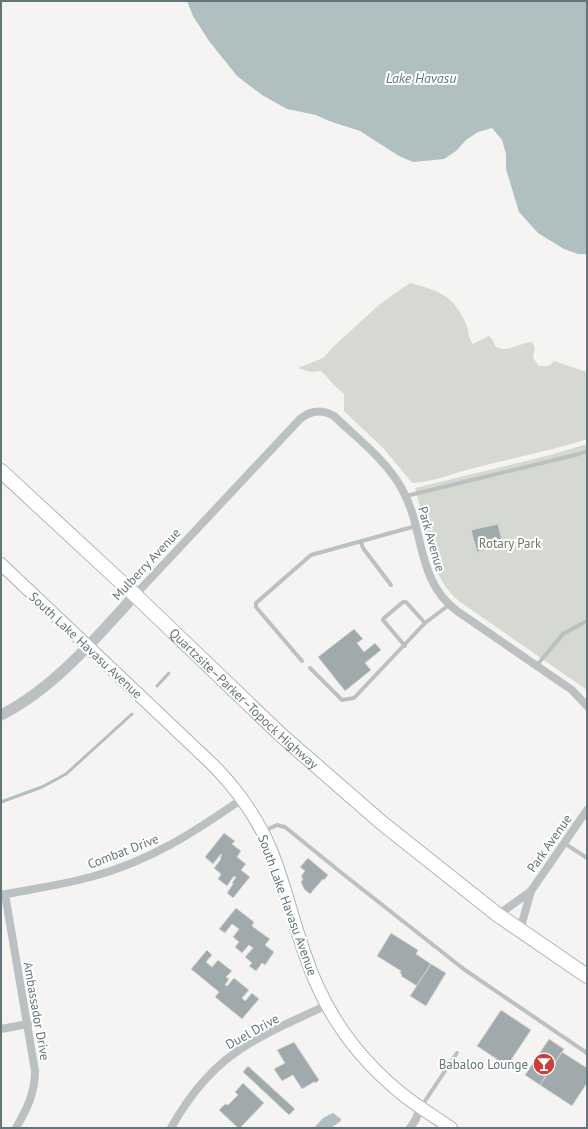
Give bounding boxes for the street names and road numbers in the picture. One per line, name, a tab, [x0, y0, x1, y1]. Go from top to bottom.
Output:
street label: Park Avenue	[414, 505, 449, 574]
street label: Mulberry Avenue	[109, 525, 184, 604]
street label: South Lake Havasu Avenue	[25, 588, 146, 702]
street label: Quartzsite–Parker–Topock Highway	[166, 625, 322, 773]
street label: Park Avenue	[523, 811, 576, 876]
street label: Combat Drive	[85, 830, 161, 873]
street label: South Lake Havasu Avenue	[254, 832, 321, 978]
street label: Ambassador Drive	[19, 960, 54, 1062]
street label: Duel Drive	[223, 1010, 282, 1053]

